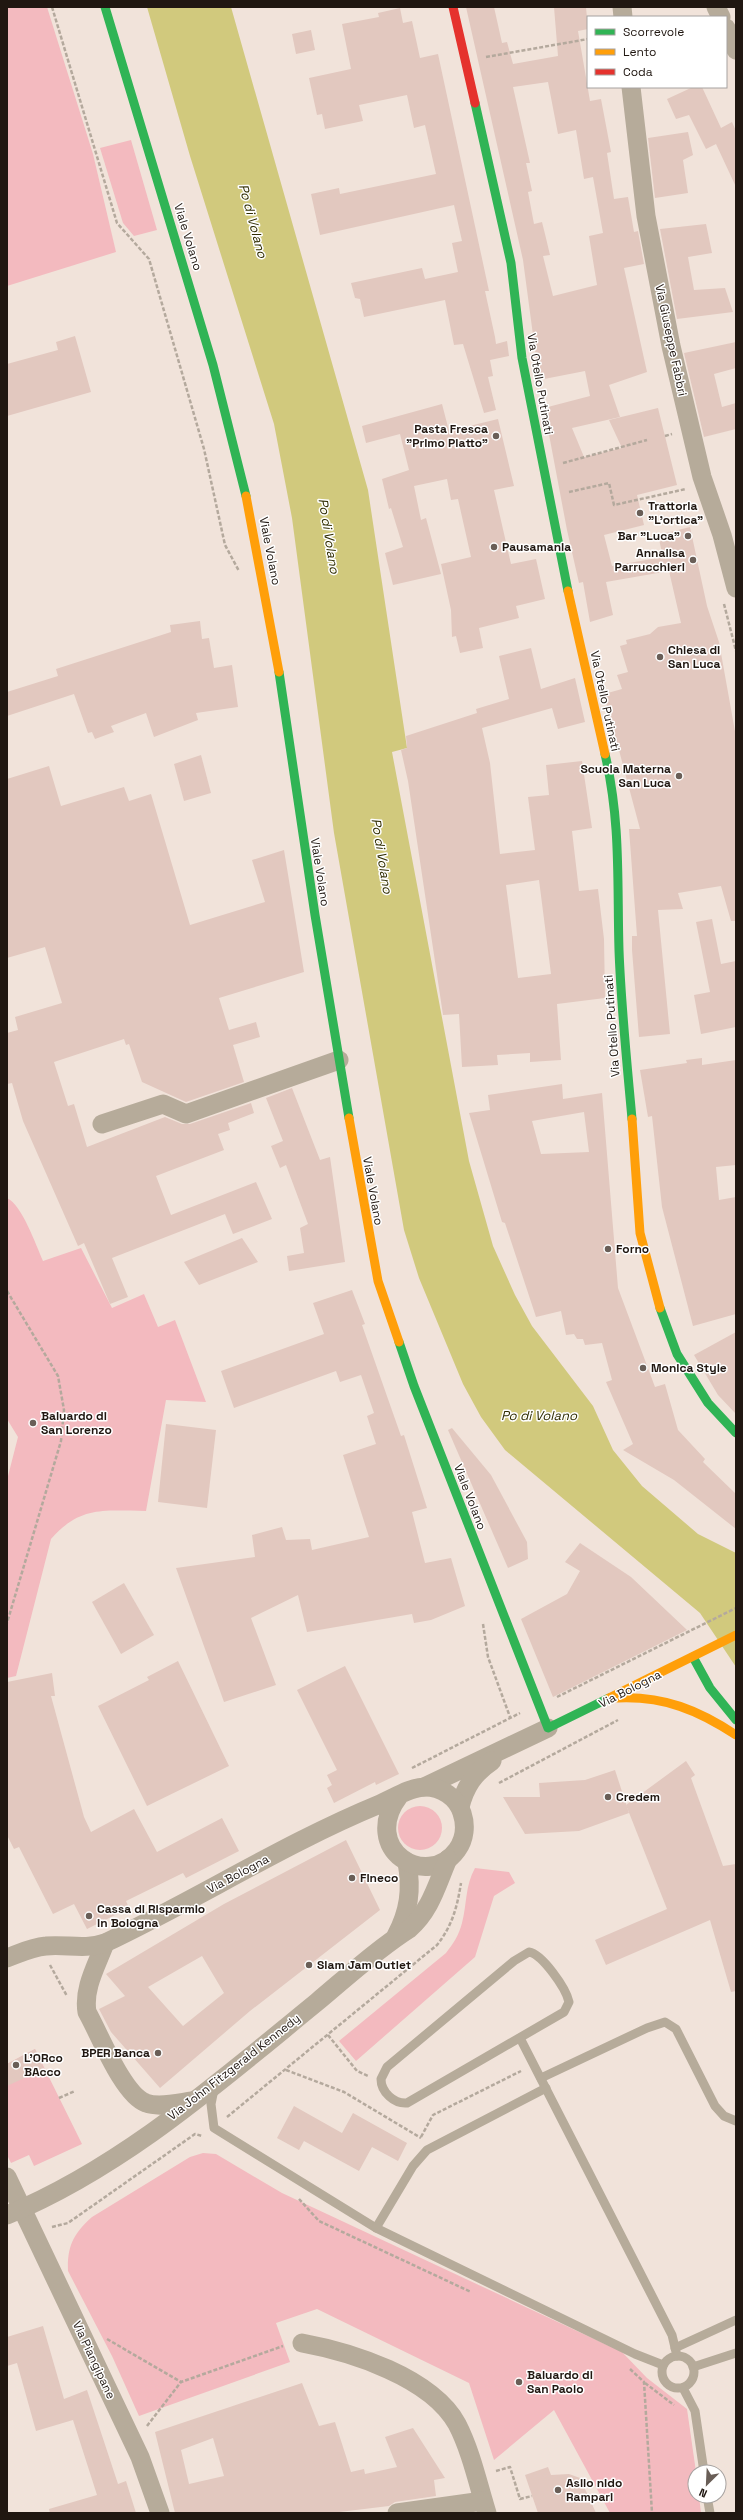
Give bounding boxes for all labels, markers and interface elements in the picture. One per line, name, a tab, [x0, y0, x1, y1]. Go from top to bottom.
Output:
legend	[587, 16, 727, 88]
text: Scorrevole	[623, 24, 684, 40]
text: Lento	[623, 44, 657, 60]
text: Coda	[623, 64, 653, 80]
water label: Po di Volano	[235, 182, 271, 261]
street label: Viale Volano	[170, 202, 206, 272]
street label: Via Giuseppe Fabbri	[651, 283, 691, 397]
street label: Via Otello Putinati	[523, 332, 557, 436]
place label: Pasta Fresca "Primo Piatto"	[406, 421, 488, 451]
marker: Pasta Fresca "Primo Piatto"	[491, 431, 501, 441]
water label: Po di Volano	[315, 497, 343, 576]
place label: Trattoria "L'ortica"	[648, 498, 703, 528]
marker: Trattoria "L'ortica"	[635, 508, 645, 518]
street label: Viale Volano	[256, 515, 284, 587]
place label: Bar "Luca"	[617, 528, 680, 544]
marker: Bar "Luca"	[683, 531, 693, 541]
place label: Pausamania	[502, 539, 571, 555]
marker: Pausamania	[489, 542, 499, 552]
place label: Annalisa Parrucchieri	[615, 545, 685, 575]
marker: Annalisa Parrucchieri	[688, 555, 698, 565]
place label: Chiesa di San Luca	[668, 642, 721, 672]
street label: Via Otello Putinati	[587, 649, 623, 753]
marker: Chiesa di San Luca	[655, 652, 665, 662]
place label: Scuola Materna San Luca	[580, 761, 671, 791]
marker: Scuola Materna San Luca	[674, 771, 684, 781]
water label: Po di Volano	[368, 817, 396, 896]
street label: Viale Volano	[307, 837, 333, 907]
street label: Via Otello Putinati	[600, 974, 624, 1078]
street label: Viale Volano	[359, 1156, 387, 1226]
place label: Forno	[616, 1241, 649, 1257]
marker: Forno	[603, 1244, 613, 1254]
place label: Monica Style	[651, 1360, 727, 1376]
marker: Monica Style	[638, 1363, 648, 1373]
water label: Po di Volano	[501, 1407, 578, 1424]
place label: Baluardo di San Lorenzo	[41, 1408, 112, 1438]
marker: Baluardo di San Lorenzo	[28, 1418, 38, 1428]
street label: Viale Volano	[450, 1462, 490, 1532]
street label: Via Bologna	[596, 1666, 664, 1712]
place label: Credem	[616, 1789, 660, 1805]
marker: Credem	[603, 1792, 613, 1802]
street label: Via Bologna	[204, 1851, 272, 1897]
place label: Fineco	[360, 1870, 398, 1886]
marker: Fineco	[347, 1873, 357, 1883]
place label: Cassa di Risparmio in Bologna	[97, 1901, 205, 1931]
marker: Cassa di Risparmio in Bologna	[84, 1911, 94, 1921]
place label: Slam Jam Outlet	[317, 1957, 411, 1973]
marker: Slam Jam Outlet	[304, 1960, 314, 1970]
street label: Via John Fitzgerald Kennedy	[164, 2010, 304, 2124]
place label: BPER Banca	[81, 2045, 150, 2061]
marker: BPER Banca	[153, 2048, 163, 2058]
place label: L'ORco BAcco	[24, 2050, 63, 2080]
marker: L'ORco BAcco	[11, 2060, 21, 2070]
street label: Via Piangipane	[69, 2318, 119, 2402]
place label: Baluardo di San Paolo	[527, 2367, 593, 2397]
marker: Baluardo di San Paolo	[514, 2377, 524, 2387]
north arrow	[687, 2464, 727, 2504]
place label: Asilo nido Rampari	[566, 2475, 622, 2505]
marker: Asilo nido Rampari	[553, 2485, 563, 2495]
text: N	[697, 2485, 709, 2501]

